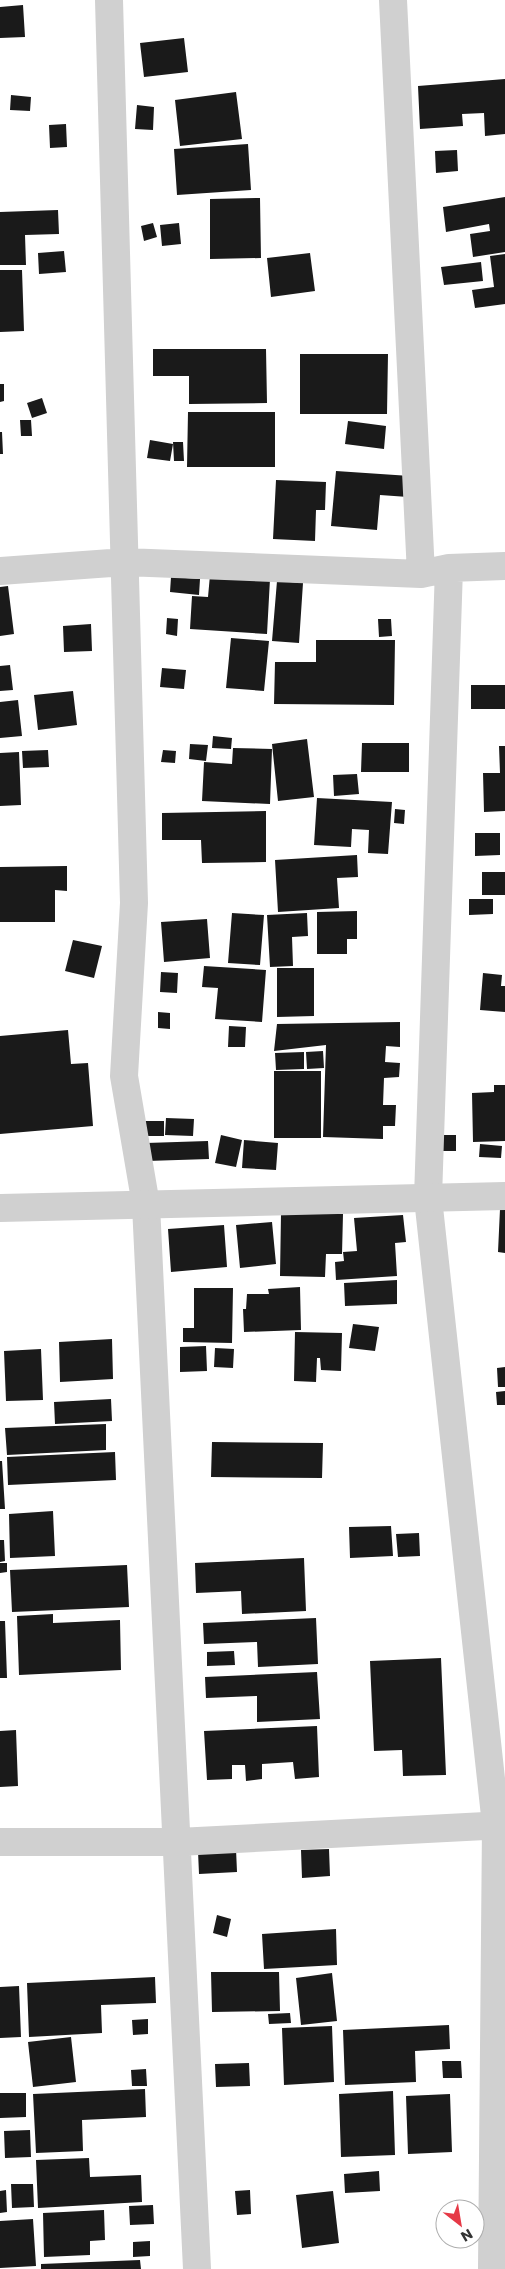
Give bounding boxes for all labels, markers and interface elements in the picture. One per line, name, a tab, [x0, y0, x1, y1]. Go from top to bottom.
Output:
north arrow	[435, 2199, 485, 2249]
text: N	[457, 2224, 476, 2246]

